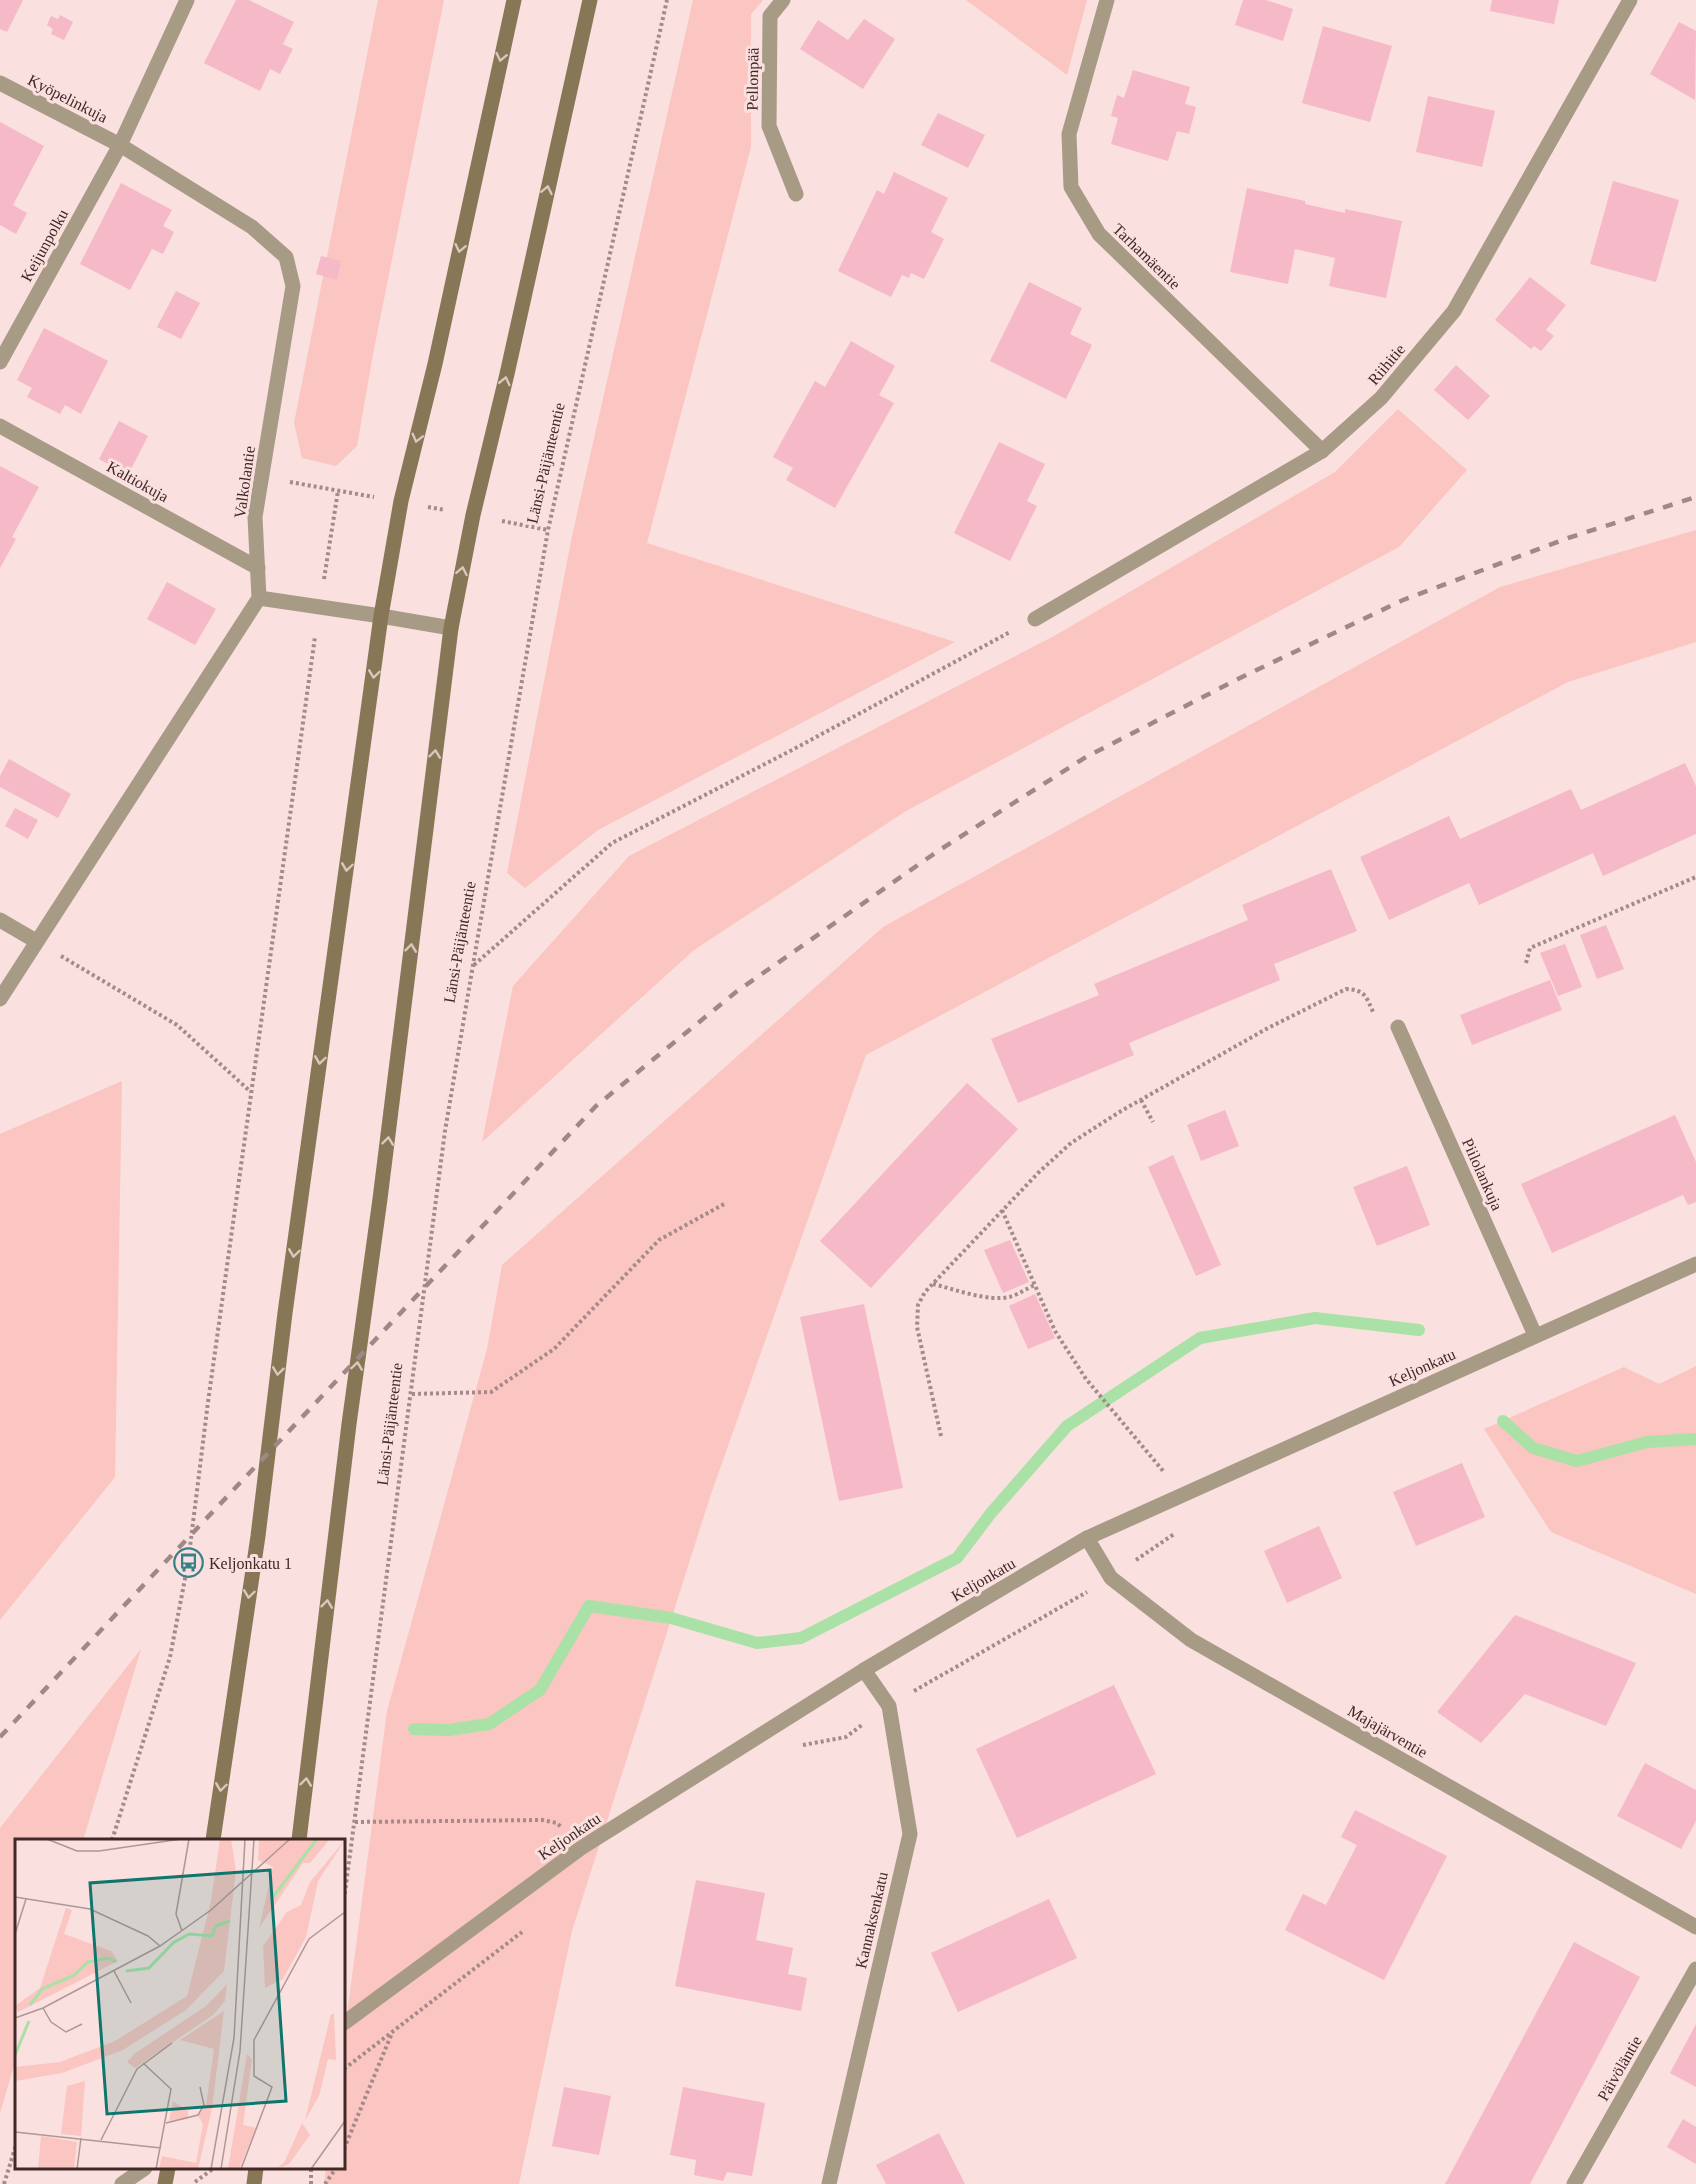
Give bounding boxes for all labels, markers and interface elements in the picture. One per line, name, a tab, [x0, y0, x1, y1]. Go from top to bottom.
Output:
street label: Pellonpää	[743, 47, 763, 111]
one-way arrow	[496, 52, 509, 62]
street label: Kyöpelinkuja	[25, 71, 110, 127]
one-way arrow	[540, 186, 553, 196]
street label: Keijunpolku	[18, 206, 72, 285]
street label: Tarhamäentie	[1110, 220, 1184, 293]
one-way arrow	[455, 242, 468, 252]
street label: Riihitie	[1364, 340, 1408, 388]
one-way arrow	[497, 376, 510, 386]
street label: Länsi-Päijänteentie	[523, 401, 569, 525]
one-way arrow	[411, 433, 424, 443]
street label: Valkolantie	[231, 445, 258, 519]
street label: Kaltiokuja	[104, 458, 171, 506]
one-way arrow	[455, 566, 468, 576]
one-way arrow	[368, 669, 380, 679]
one-way arrow	[429, 750, 441, 759]
one-way arrow	[341, 863, 353, 872]
street label: Länsi-Päijänteentie	[440, 880, 480, 1005]
one-way arrow	[405, 943, 417, 952]
one-way arrow	[315, 1056, 327, 1065]
street label: Piilolankuja	[1458, 1135, 1506, 1213]
one-way arrow	[381, 1137, 393, 1146]
one-way arrow	[288, 1249, 300, 1258]
street label: Keljonkatu	[1386, 1345, 1459, 1391]
one-way arrow	[351, 1362, 363, 1371]
street label: Länsi-Päijänteentie	[374, 1362, 406, 1487]
one-way arrow	[272, 1367, 285, 1376]
bus stop icon: Keljonkatu 1	[172, 1547, 204, 1579]
street label: Keljonkatu	[948, 1554, 1019, 1605]
place label: Keljonkatu 1	[209, 1555, 292, 1573]
one-way arrow	[244, 1590, 256, 1599]
one-way arrow	[321, 1600, 333, 1609]
street label: Majajärventie	[1345, 1702, 1430, 1762]
one-way arrow	[299, 1778, 312, 1787]
one-way arrow	[215, 1783, 227, 1792]
street label: Keljonkatu	[535, 1809, 604, 1864]
inset map	[15, 1839, 345, 2169]
street label: Kannaksenkatu	[852, 1870, 891, 1970]
street label: Päivöläntie	[1594, 2033, 1645, 2104]

